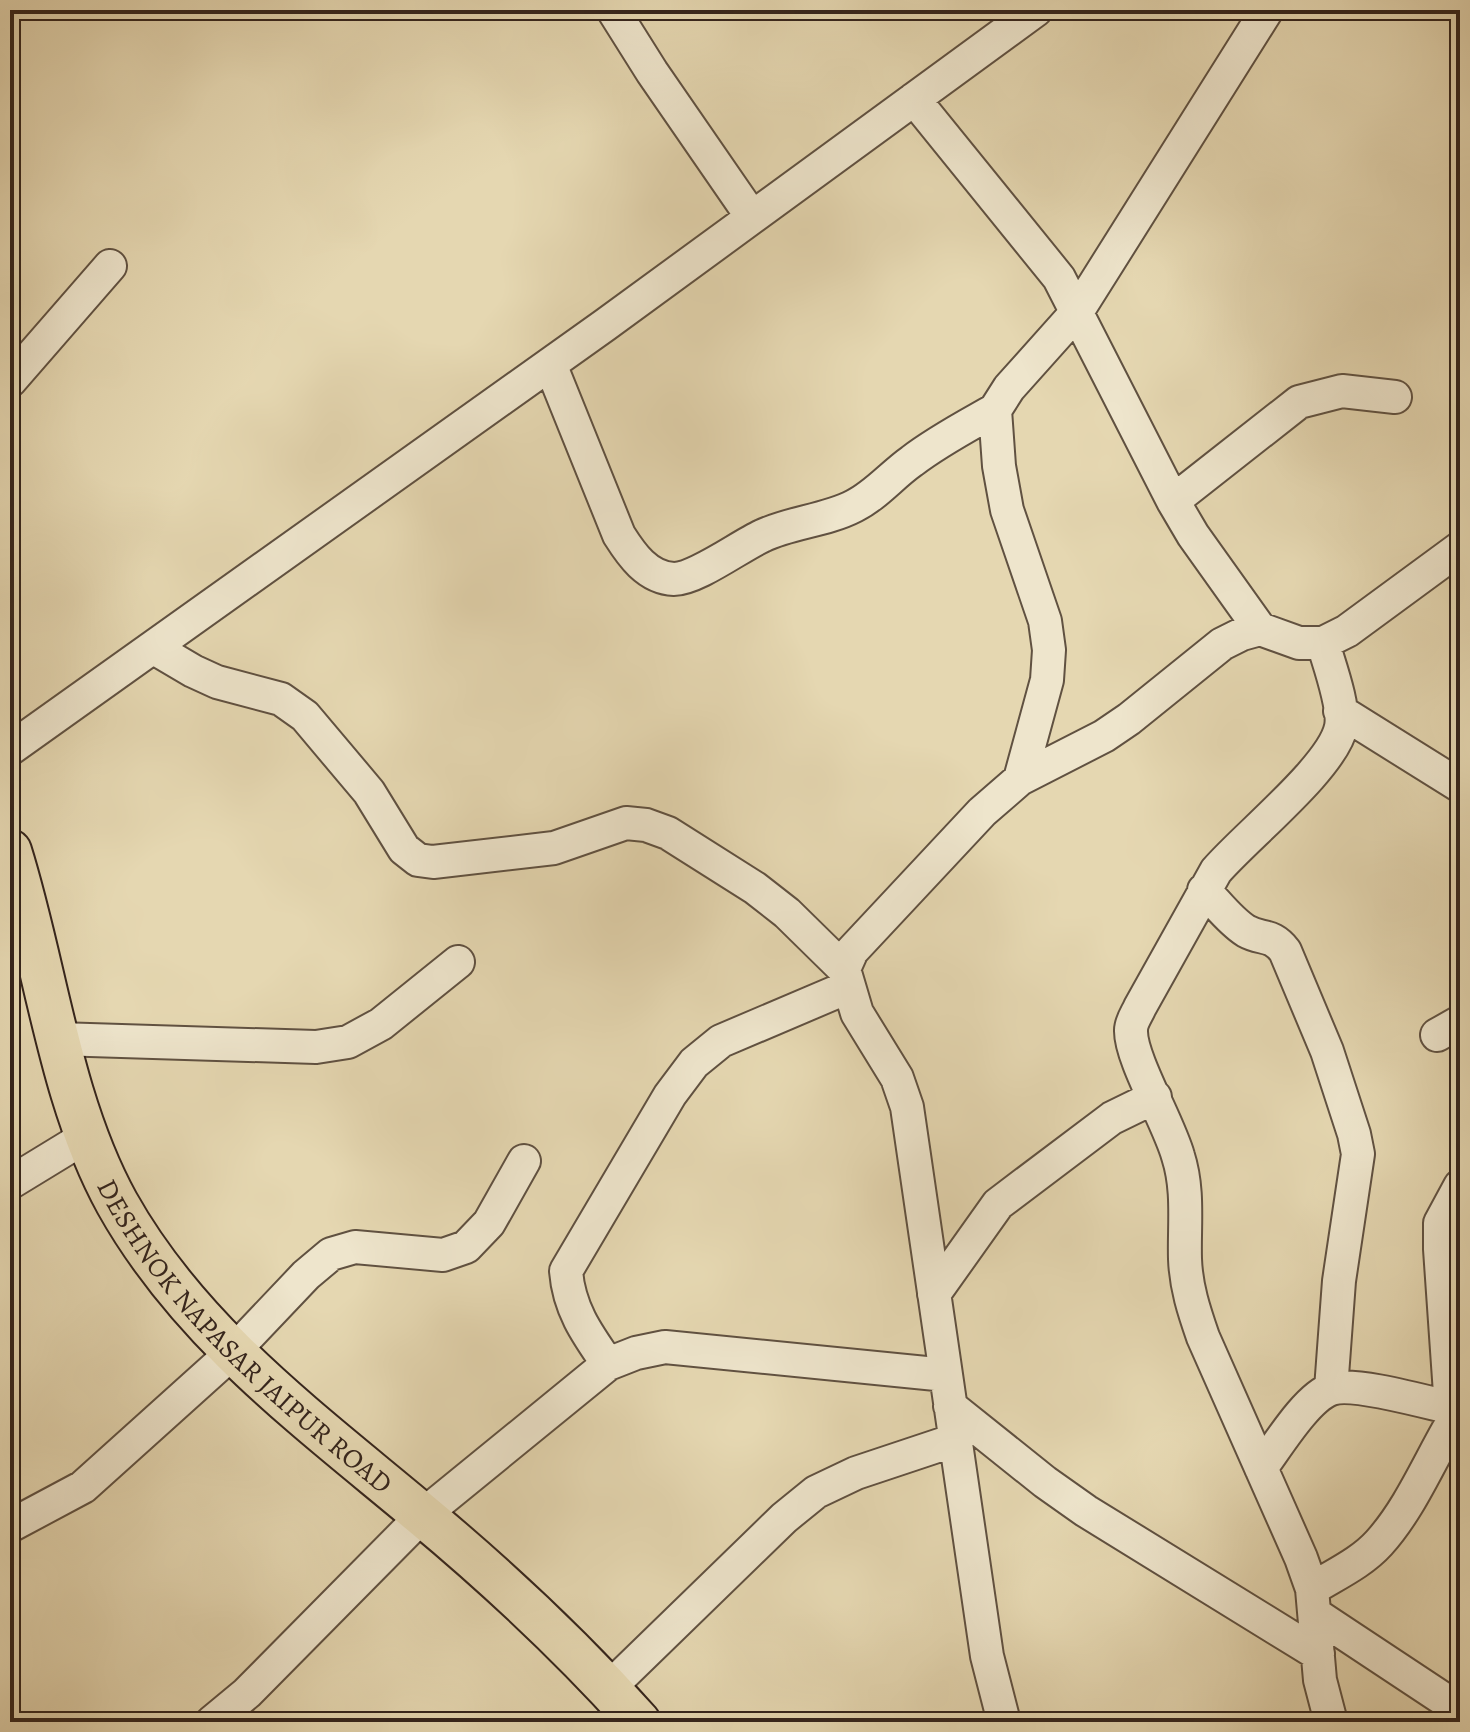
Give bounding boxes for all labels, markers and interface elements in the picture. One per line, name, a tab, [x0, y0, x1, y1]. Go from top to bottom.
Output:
street label: DESHNOK NAPASAR JAIPUR ROAD	[88, 1173, 400, 1502]

